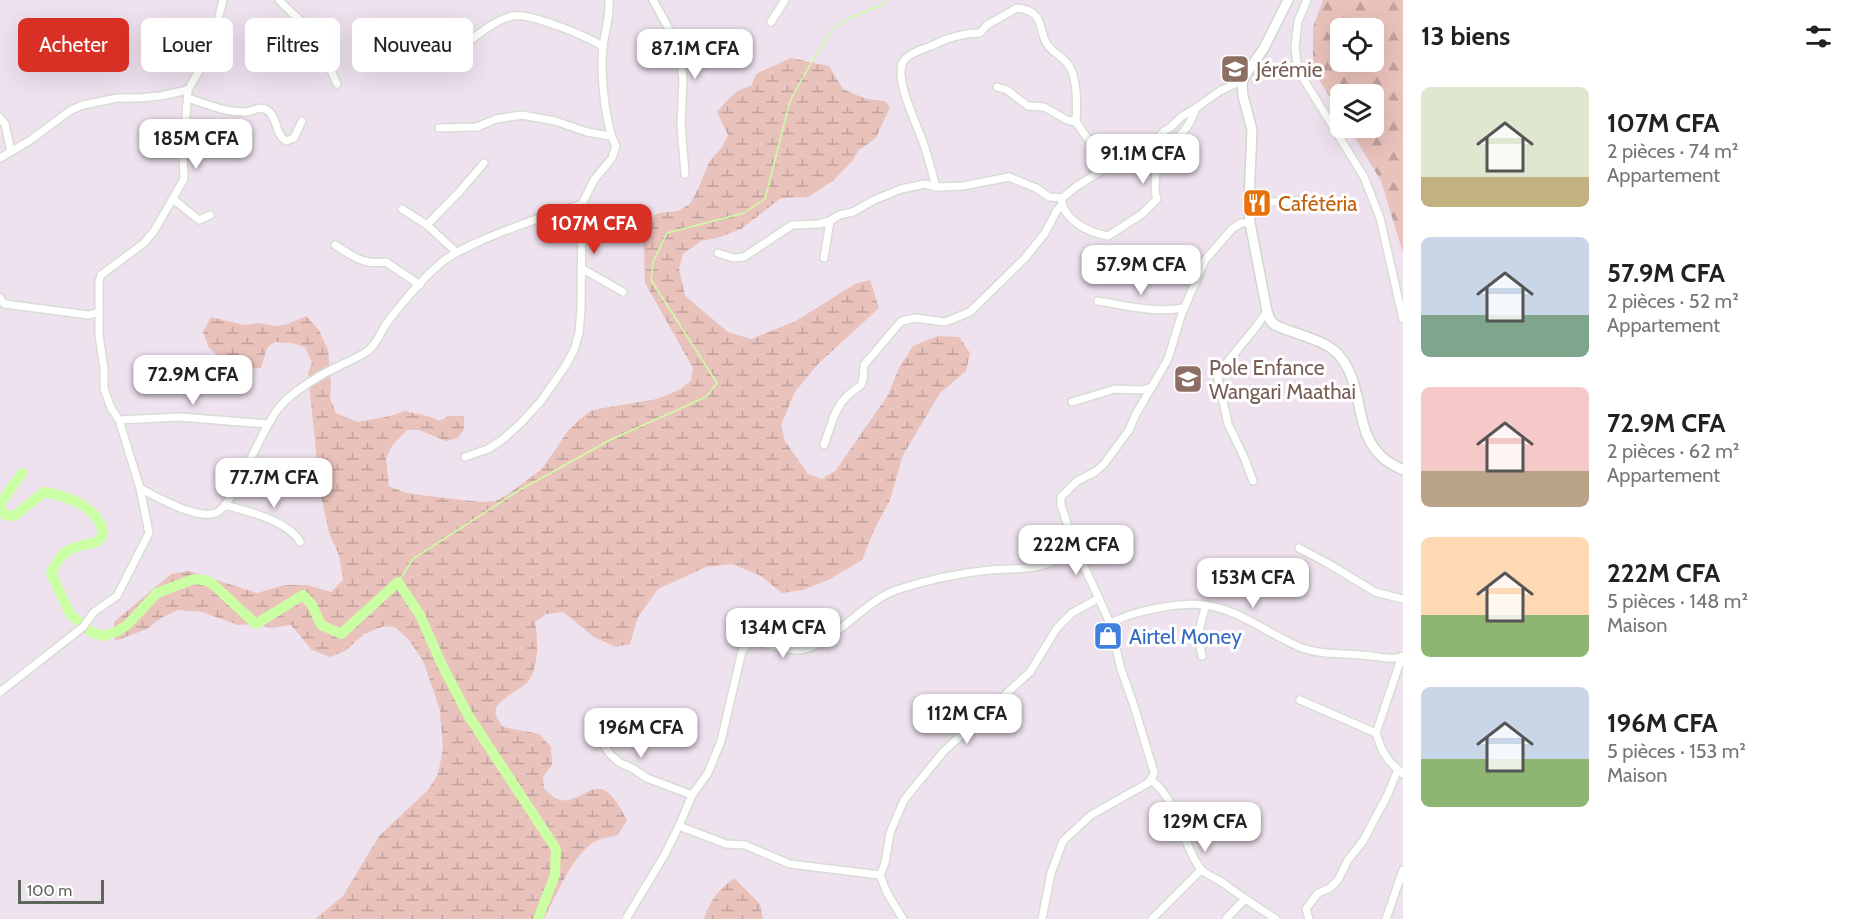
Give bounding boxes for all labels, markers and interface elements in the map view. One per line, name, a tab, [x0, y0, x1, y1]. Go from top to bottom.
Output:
chip: Acheter	[18, 18, 129, 72]
chip: Louer	[141, 18, 233, 72]
chip: Filtres	[245, 18, 340, 72]
chip: Nouveau	[352, 18, 473, 72]
map controls	[1330, 18, 1384, 138]
button: locate	[1330, 18, 1384, 72]
text: 13 biens	[1421, 20, 1510, 52]
icon: filters	[1802, 20, 1835, 53]
pin: 87.1M CFA	[626, 29, 764, 80]
text: 87.1M CFA	[651, 36, 739, 60]
school or university icon: Jérémie	[1219, 53, 1251, 85]
place label: Jérémie	[1255, 57, 1323, 82]
button: layers	[1330, 84, 1384, 138]
text: 107M CFA	[1607, 107, 1720, 139]
icon: home	[1469, 111, 1541, 183]
pin: 185M CFA	[134, 119, 258, 170]
text: 185M CFA	[153, 126, 239, 150]
pin: 91.1M CFA	[1074, 134, 1212, 185]
text: 2 pièces · 74 m²	[1607, 139, 1738, 163]
text: 91.1M CFA	[1100, 141, 1186, 165]
text: Appartement	[1607, 163, 1720, 187]
restaurant icon: Cafétéria	[1241, 187, 1273, 219]
place label: Cafétéria	[1278, 191, 1357, 216]
pin: 107M CFA	[532, 204, 656, 255]
text: 107M CFA	[551, 211, 637, 235]
pin: 57.9M CFA	[1072, 245, 1210, 296]
text: 57.9M CFA	[1096, 252, 1186, 276]
text: 57.9M CFA	[1607, 257, 1725, 289]
icon: home	[1469, 261, 1541, 333]
text: 2 pièces · 52 m²	[1607, 289, 1739, 313]
text: Appartement	[1607, 313, 1720, 337]
pin: 72.9M CFA	[124, 355, 262, 406]
place label: Pole Enfance Wangari Maathai	[1209, 355, 1356, 404]
text: 72.9M CFA	[147, 362, 239, 386]
school or university icon: Pole Enfance Wangari Maathai	[1172, 363, 1204, 395]
text: 72.9M CFA	[1607, 407, 1726, 439]
icon: home	[1469, 411, 1541, 483]
text: 2 pièces · 62 m²	[1607, 439, 1739, 463]
pin: 77.7M CFA	[205, 458, 343, 509]
text: Appartement	[1607, 463, 1720, 487]
text: 77.7M CFA	[229, 465, 319, 489]
pin: 222M CFA	[1014, 525, 1138, 576]
text: 222M CFA	[1032, 532, 1120, 556]
text: 222M CFA	[1607, 557, 1720, 589]
pin: 153M CFA	[1191, 558, 1315, 609]
icon: home	[1469, 561, 1541, 633]
text: 153M CFA	[1211, 565, 1295, 589]
text: 5 pièces · 148 m²	[1607, 589, 1748, 613]
pin: 134M CFA	[721, 608, 845, 659]
text: Maison	[1607, 613, 1667, 637]
text: 134M CFA	[740, 615, 826, 639]
shop icon: Airtel Money	[1092, 620, 1124, 652]
place label: Airtel Money	[1129, 624, 1242, 649]
pin: 112M CFA	[905, 694, 1029, 745]
text: 112M CFA	[927, 701, 1007, 725]
text: 196M CFA	[1607, 707, 1718, 739]
pin: 196M CFA	[579, 708, 703, 759]
icon: home	[1469, 711, 1541, 783]
text: 196M CFA	[598, 715, 684, 739]
text: 5 pièces · 153 m²	[1607, 739, 1746, 763]
text: Maison	[1607, 763, 1667, 787]
pin: 129M CFA	[1143, 802, 1267, 853]
text: 129M CFA	[1163, 809, 1247, 833]
scale bar	[18, 877, 104, 904]
text: 100 m	[27, 881, 72, 900]

